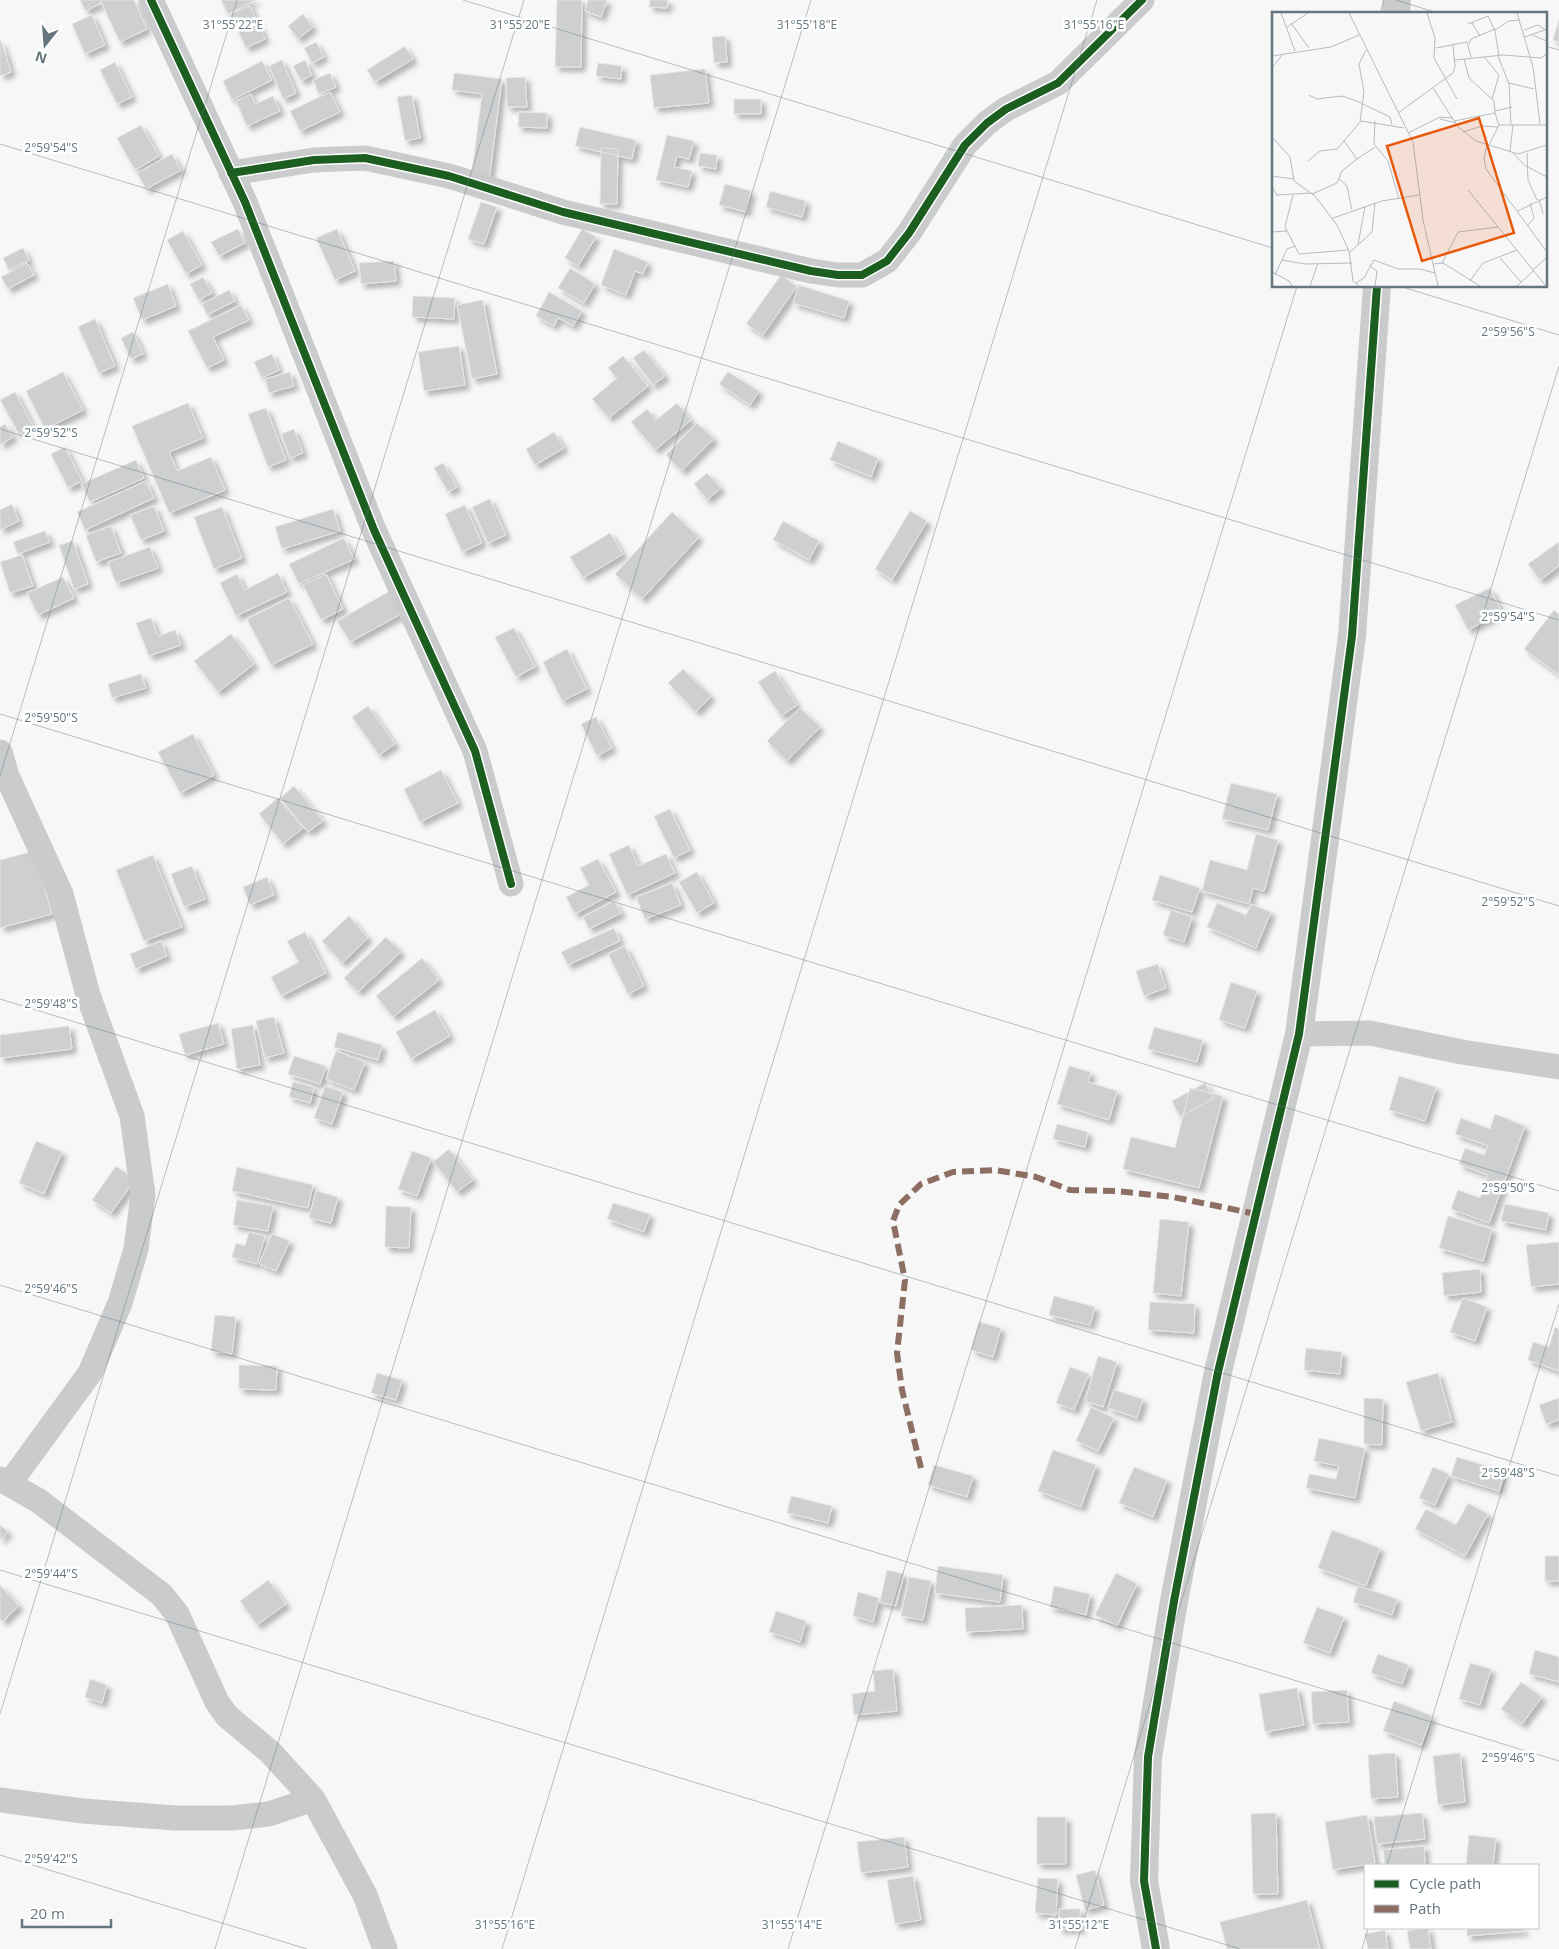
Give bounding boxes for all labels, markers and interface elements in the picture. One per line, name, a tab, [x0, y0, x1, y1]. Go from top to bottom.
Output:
inset map	[1272, 12, 1546, 288]
text: 31°55'22"E	[203, 16, 263, 33]
text: 31°55'20"E	[490, 16, 550, 33]
text: 31°55'18"E	[777, 16, 837, 33]
text: 31°55'16"E	[1064, 16, 1124, 33]
north arrow	[20, 20, 70, 70]
text: N	[33, 47, 49, 69]
text: 2°59'54"S	[24, 139, 78, 156]
text: 2°59'56"S	[1481, 323, 1535, 340]
text: 2°59'52"S	[24, 424, 78, 441]
text: 2°59'54"S	[1481, 608, 1535, 625]
text: 2°59'50"S	[24, 709, 78, 726]
text: 2°59'52"S	[1481, 893, 1535, 910]
text: 2°59'48"S	[24, 995, 78, 1012]
text: 2°59'50"S	[1481, 1179, 1535, 1196]
text: 2°59'46"S	[24, 1280, 78, 1297]
text: 2°59'48"S	[1481, 1464, 1535, 1481]
text: 2°59'44"S	[24, 1565, 78, 1582]
text: 2°59'46"S	[1481, 1749, 1535, 1766]
text: 2°59'42"S	[24, 1850, 78, 1867]
legend	[1364, 1864, 1539, 1929]
text: Cycle path	[1409, 1873, 1481, 1893]
scale bar	[22, 1896, 111, 1928]
text: Path	[1409, 1898, 1441, 1918]
text: 20 m	[30, 1903, 65, 1923]
text: 31°55'16"E	[475, 1916, 535, 1933]
text: 31°55'14"E	[762, 1916, 822, 1933]
text: 31°55'12"E	[1049, 1916, 1109, 1933]

